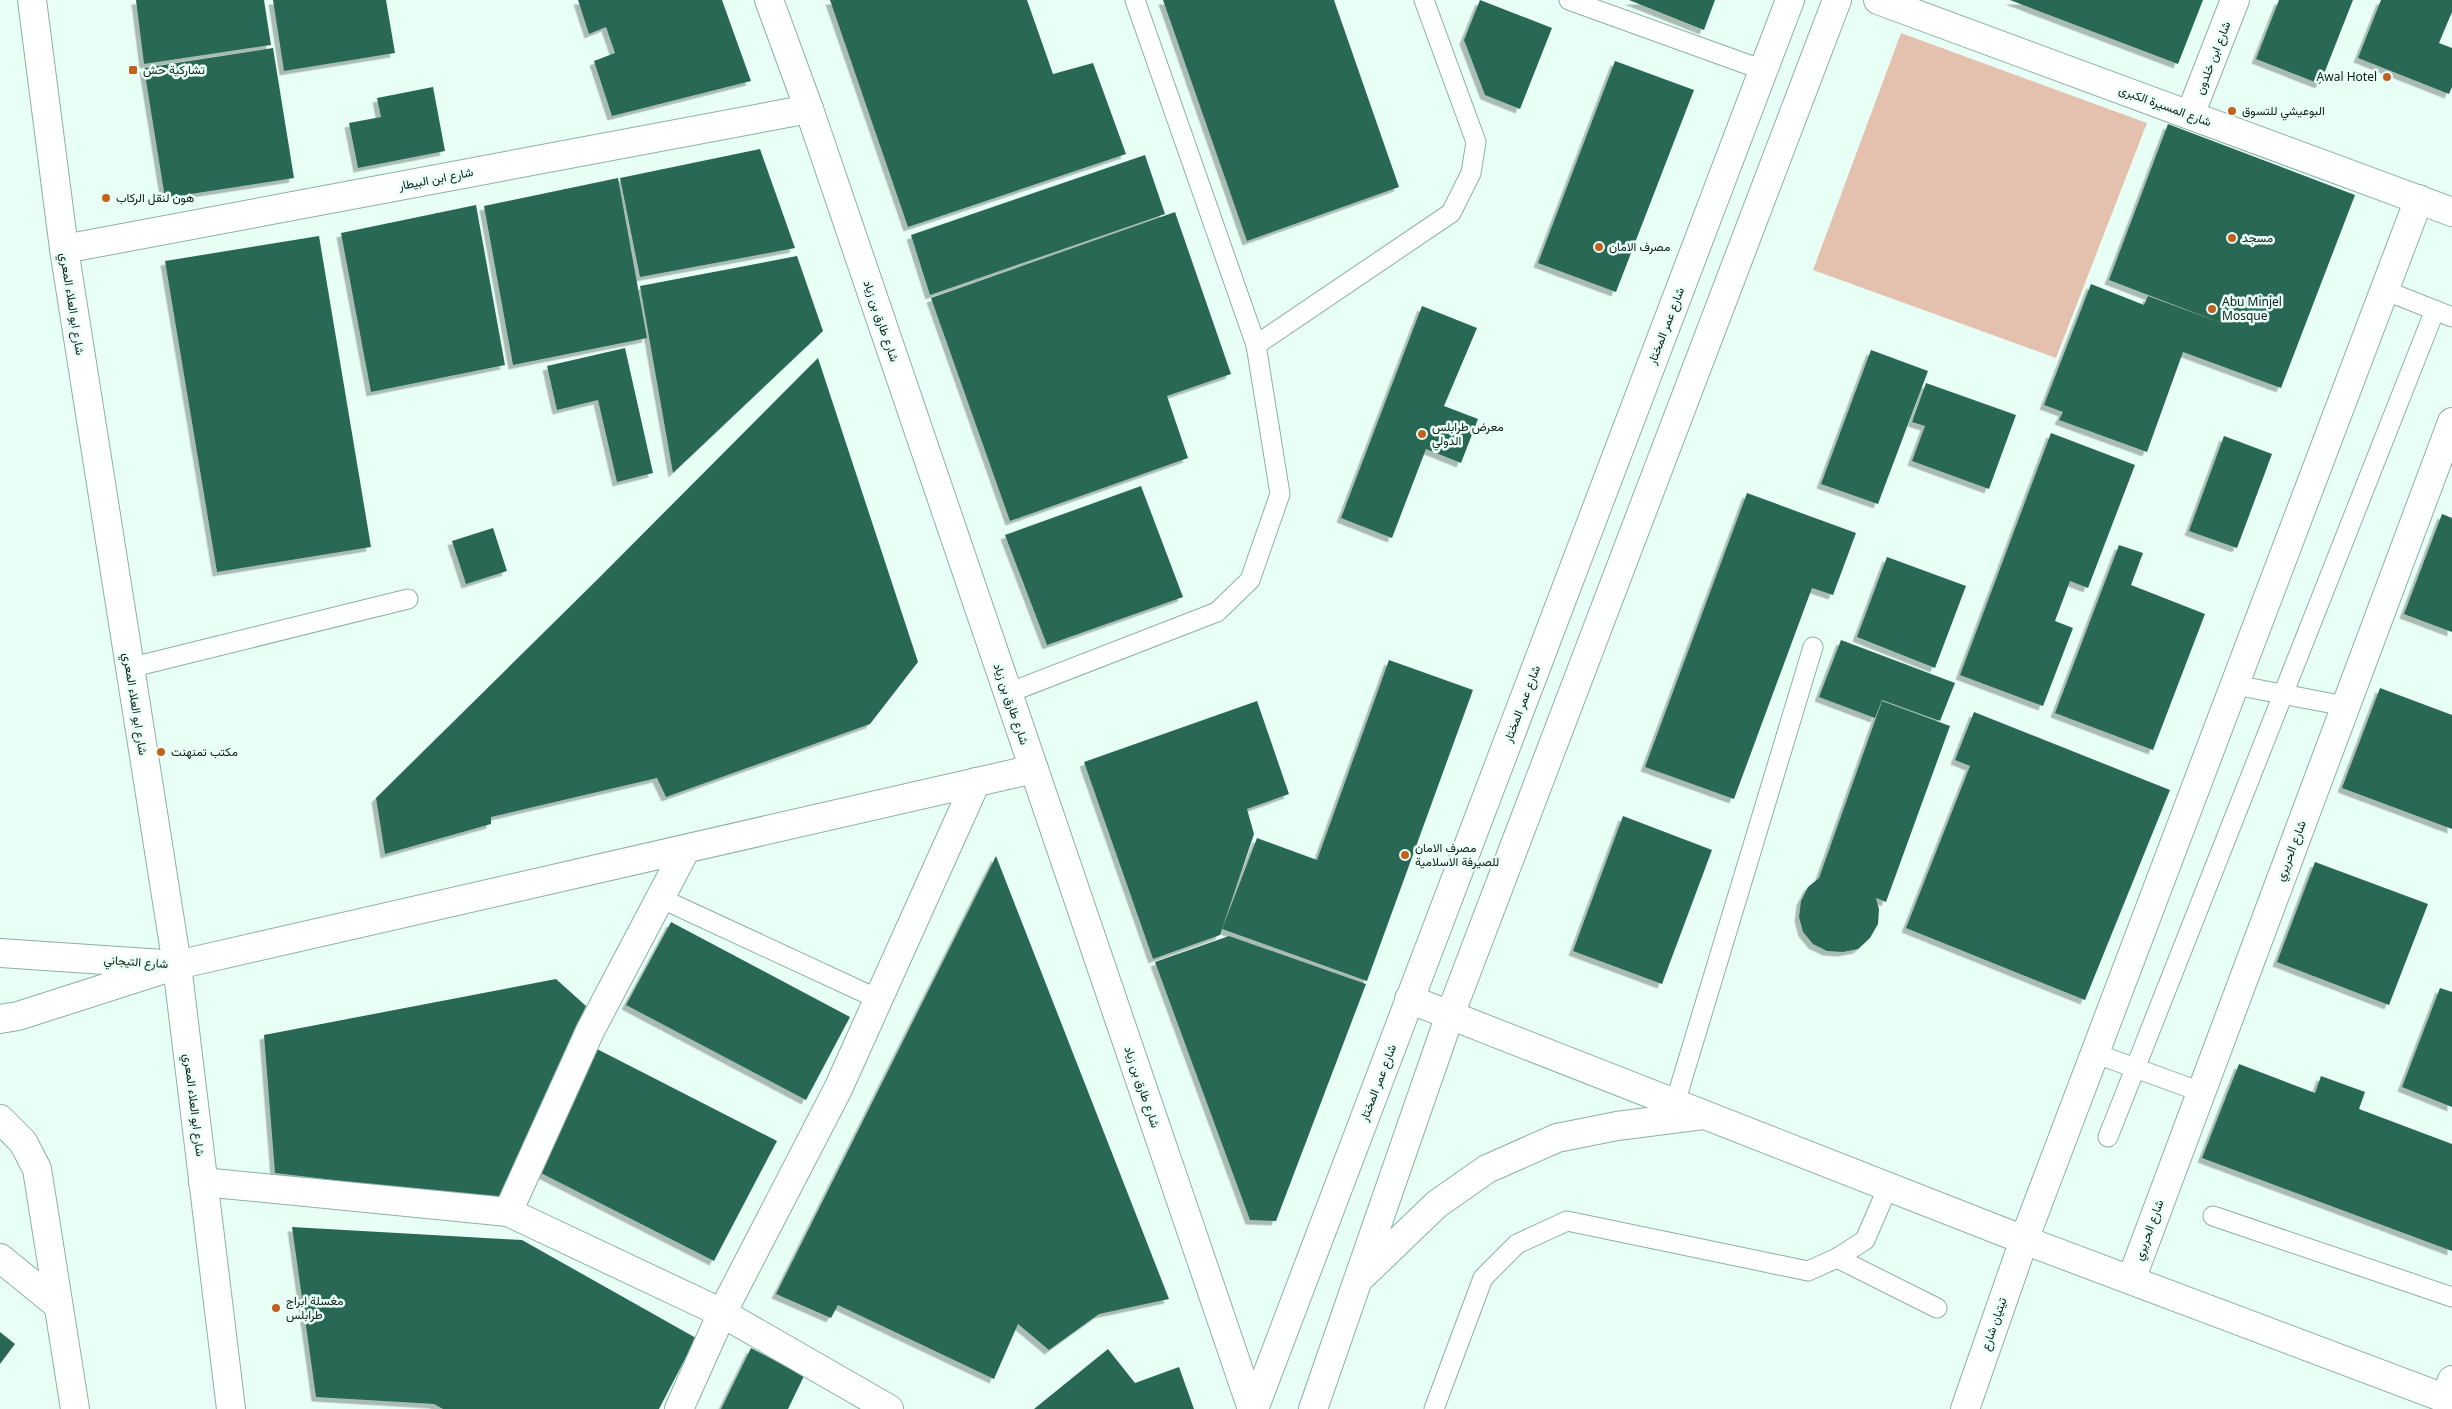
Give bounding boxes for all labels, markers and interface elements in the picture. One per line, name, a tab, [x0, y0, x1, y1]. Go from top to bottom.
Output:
street label: شارع ابن خلدون	[2191, 19, 2235, 97]
place label: تشاركية حش	[143, 61, 205, 78]
marker: تشاركية حش	[127, 64, 139, 76]
place label: Awal Hotel	[2317, 68, 2377, 85]
marker: Awal Hotel	[2381, 71, 2393, 83]
street label: شارع المسيرة الكبرى	[2116, 81, 2214, 131]
place label: البوعيشي للتسوق	[2242, 102, 2325, 121]
marker: البوعيشي للتسوق	[2226, 105, 2238, 117]
street label: شارع ابن البيطار	[396, 163, 475, 195]
place label: هون لنقل الركاب	[116, 189, 194, 206]
marker: هون لنقل الركاب	[100, 192, 112, 204]
place label: مسجد	[2242, 229, 2273, 246]
marker: مسجد	[2226, 232, 2238, 244]
place label: مصرف الامان	[1609, 238, 1670, 255]
marker: مصرف الامان	[1593, 241, 1605, 253]
street label: شارع ابو العلاء المعري	[54, 252, 89, 357]
street label: شارع طارق بن زياد	[859, 278, 903, 364]
street label: شارع عمر المختار	[1643, 285, 1689, 368]
place label: Abu Minjel Mosque	[2222, 293, 2282, 324]
marker: Abu Minjel Mosque	[2206, 303, 2218, 315]
place label: معرض طرابلس الدولي	[1432, 418, 1504, 451]
marker: معرض طرابلس الدولي	[1416, 428, 1428, 440]
street label: شارع ابو العلاء المعري	[117, 652, 152, 757]
street label: شارع طارق بن زياد	[989, 661, 1033, 747]
street label: شارع عمر المختار	[1499, 663, 1545, 746]
place label: مكتب تمنهنت	[171, 743, 238, 760]
marker: مكتب تمنهنت	[155, 746, 167, 758]
street label: شارع الحريري	[2271, 818, 2312, 884]
place label: مصرف الامان للصيرفة الاسلامية	[1415, 839, 1499, 870]
marker: مصرف الامان للصيرفة الاسلامية	[1399, 849, 1411, 861]
street label: شارع التيجاني	[103, 951, 169, 974]
street label: شارع عمر المختار	[1355, 1042, 1401, 1125]
street label: شارع طارق بن زياد	[1120, 1044, 1164, 1130]
street label: شارع ابو العلاء المعري	[178, 1053, 209, 1158]
street label: شارع الحريري	[2130, 1197, 2169, 1263]
place label: مغسلة ابراج طرابلس	[286, 1292, 344, 1323]
street label: تيتيان شارع	[1977, 1295, 2012, 1353]
marker: مغسلة ابراج طرابلس	[270, 1302, 282, 1314]

